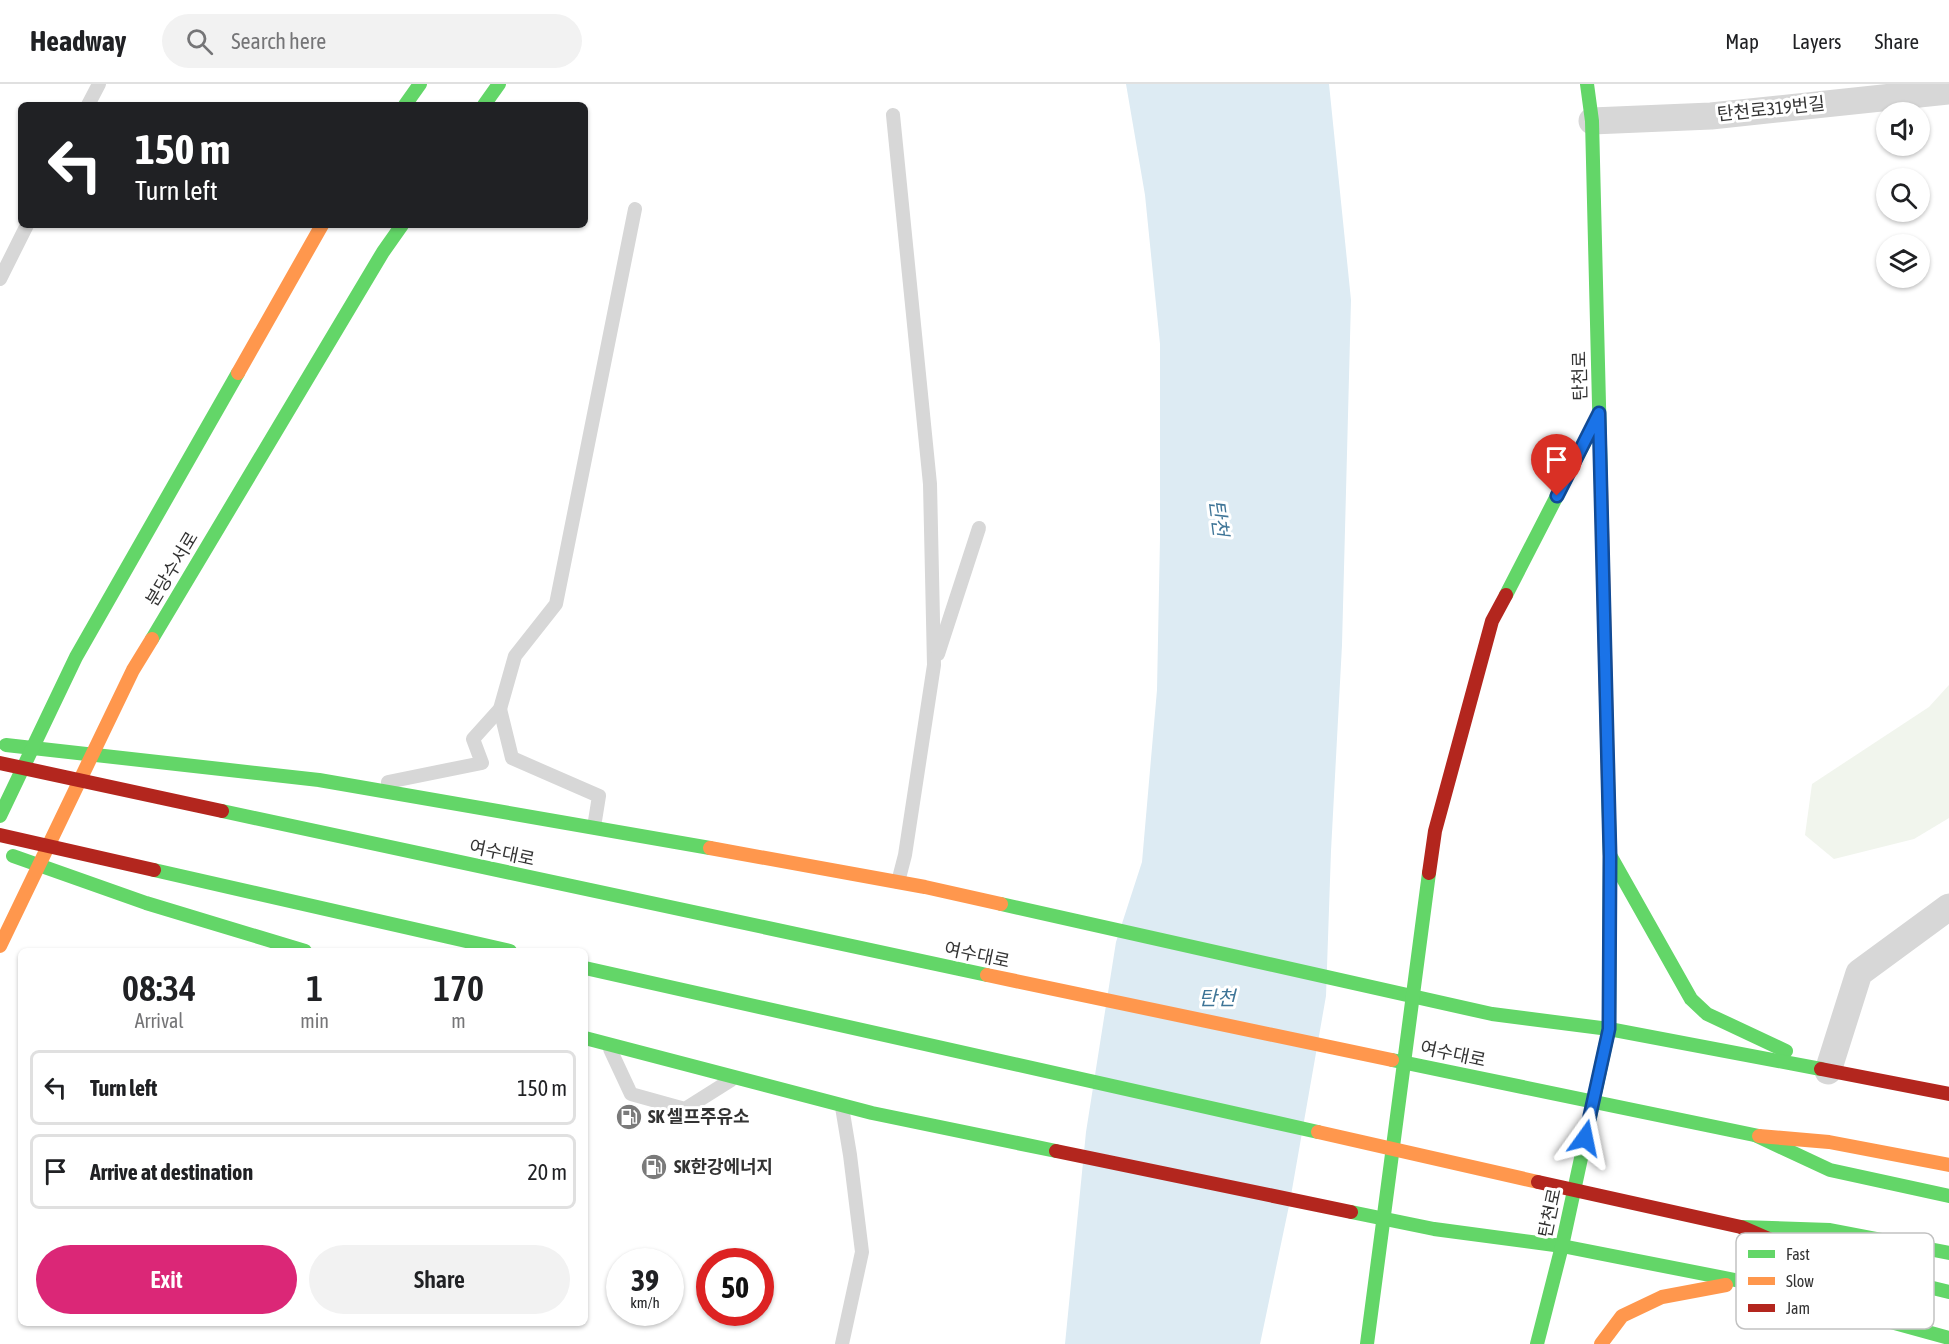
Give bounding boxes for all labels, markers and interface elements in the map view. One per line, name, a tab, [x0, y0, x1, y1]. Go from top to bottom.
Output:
search box	[162, 14, 582, 68]
text: Headway	[30, 25, 126, 57]
icon: search	[183, 25, 216, 58]
text: Search here	[231, 28, 326, 54]
text: Map	[1725, 29, 1759, 53]
text: Layers	[1792, 29, 1842, 53]
text: Share	[1875, 29, 1919, 53]
street label: 탄천로319번길	[1716, 92, 1826, 125]
map controls	[1876, 102, 1930, 288]
button: sound	[1876, 102, 1930, 156]
text: 150 m	[135, 125, 230, 173]
icon: left	[36, 126, 114, 204]
button: search	[1876, 168, 1930, 222]
text: Turn left	[135, 175, 218, 206]
button: layers	[1876, 234, 1930, 288]
street label: 탄천로	[1569, 351, 1590, 401]
pin	[1531, 434, 1582, 496]
icon: arrive	[1540, 443, 1573, 476]
water label: 탄천	[1206, 498, 1233, 540]
street label: 분당수서로	[141, 528, 202, 610]
street label: 여수대로	[468, 835, 537, 870]
street label: 여수대로	[943, 937, 1012, 972]
text: 08:34	[122, 967, 196, 1009]
text: 1	[306, 967, 323, 1009]
text: 170	[433, 967, 484, 1009]
water label: 탄천	[1199, 986, 1238, 1009]
text: Arrival	[135, 1009, 184, 1032]
text: min	[300, 1009, 329, 1032]
text: m	[451, 1009, 466, 1032]
street label: 여수대로	[1419, 1036, 1488, 1071]
icon: left	[39, 1071, 72, 1104]
text: Turn left	[90, 1075, 157, 1101]
text: 150 m	[517, 1075, 567, 1101]
fuel station icon: SK 셀프주유소	[614, 1102, 644, 1132]
place label: SK 셀프주유소	[648, 1106, 750, 1127]
position arrow	[1553, 1106, 1617, 1170]
fuel station icon: SK한강에너지	[639, 1152, 669, 1182]
icon: arrive	[39, 1155, 72, 1188]
place label: SK한강에너지	[674, 1156, 773, 1177]
text: Arrive at destination	[90, 1159, 253, 1185]
text: 20 m	[527, 1159, 567, 1185]
street label: 탄천로	[1534, 1186, 1565, 1239]
legend	[1736, 1233, 1934, 1329]
button: Exit	[36, 1245, 297, 1314]
button: Share	[309, 1245, 570, 1314]
text: Fast	[1786, 1245, 1810, 1263]
speed limit sign: 50	[696, 1248, 774, 1326]
text: 39	[631, 1263, 659, 1297]
text: Slow	[1786, 1272, 1814, 1290]
text: km/h	[630, 1294, 660, 1311]
text: Jam	[1786, 1299, 1810, 1317]

